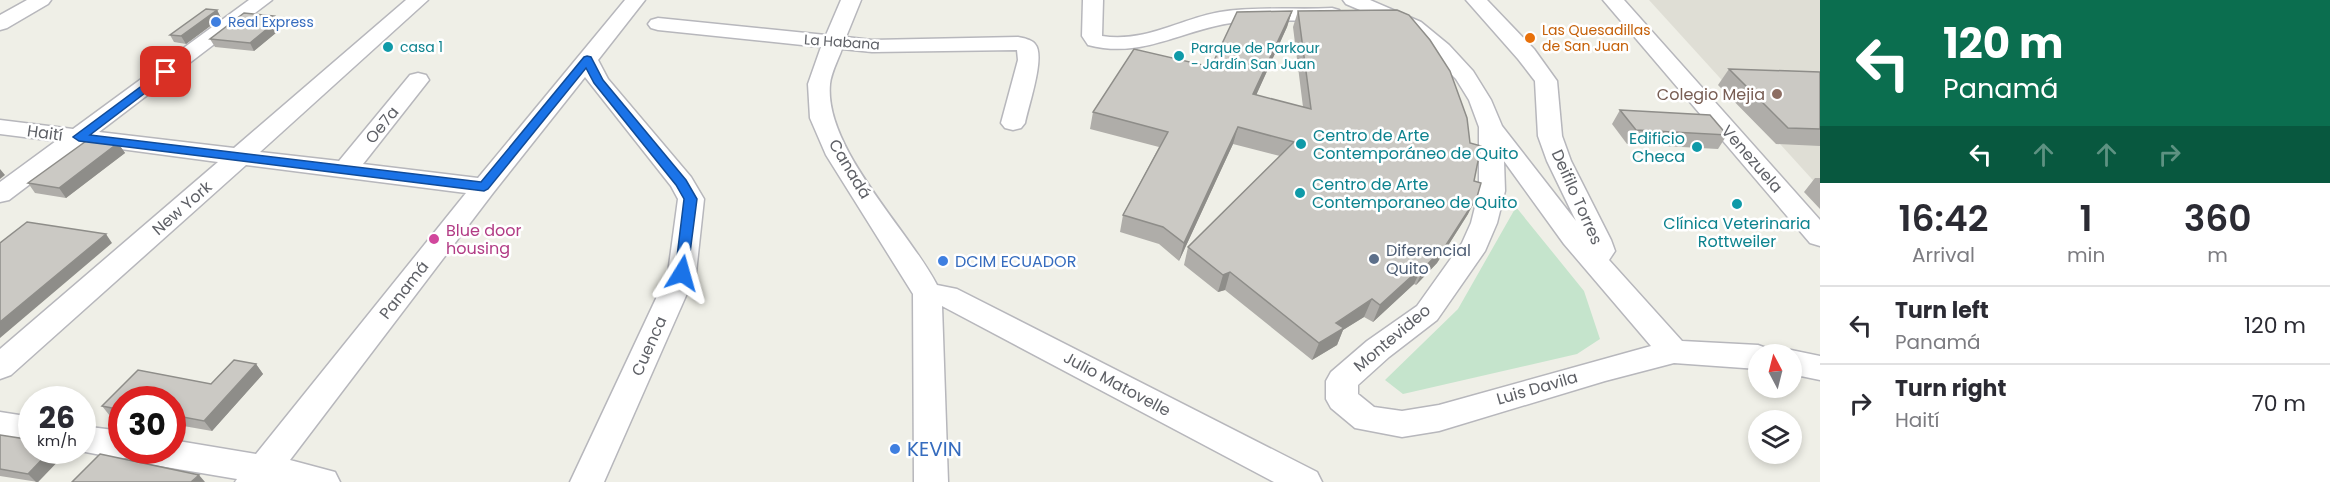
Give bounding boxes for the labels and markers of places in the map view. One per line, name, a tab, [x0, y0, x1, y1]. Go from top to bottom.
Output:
place label: Real Express	[228, 12, 314, 32]
marker: Real Express	[209, 15, 223, 29]
place label: Las Quesadillas de San Juan	[1542, 20, 1651, 56]
marker: Las Quesadillas de San Juan	[1523, 31, 1537, 45]
place label: casa 1	[400, 37, 443, 57]
place label: Parque de Parkour - Jardín San Juan	[1191, 38, 1320, 74]
marker: casa 1	[381, 40, 395, 54]
pin	[140, 46, 191, 97]
marker: Parque de Parkour - Jardín San Juan	[1172, 49, 1186, 63]
place label: Colegio Mejia	[1657, 83, 1765, 106]
marker: Colegio Mejia	[1770, 87, 1784, 101]
place label: Centro de Arte Contemporáneo de Quito	[1313, 124, 1518, 165]
place label: Edificio Checa	[1629, 127, 1685, 168]
marker: Centro de Arte Contemporáneo de Quito	[1294, 137, 1308, 151]
marker: Edificio Checa	[1690, 140, 1704, 154]
place label: Centro de Arte Contemporaneo de Quito	[1312, 173, 1517, 214]
marker: Centro de Arte Contemporaneo de Quito	[1293, 186, 1307, 200]
marker: Clínica Veterinaria Rottweiler	[1730, 197, 1744, 211]
place label: Clínica Veterinaria Rottweiler	[1663, 212, 1811, 253]
place label: Blue door housing	[446, 219, 521, 260]
marker: Blue door housing	[427, 232, 441, 246]
place label: Diferencial Quito	[1386, 239, 1471, 280]
place label: DCIM ECUADOR	[955, 250, 1076, 273]
marker: Diferencial Quito	[1367, 252, 1381, 266]
marker: DCIM ECUADOR	[936, 254, 950, 268]
place label: KEVIN	[907, 435, 962, 463]
marker: KEVIN	[888, 442, 902, 456]

